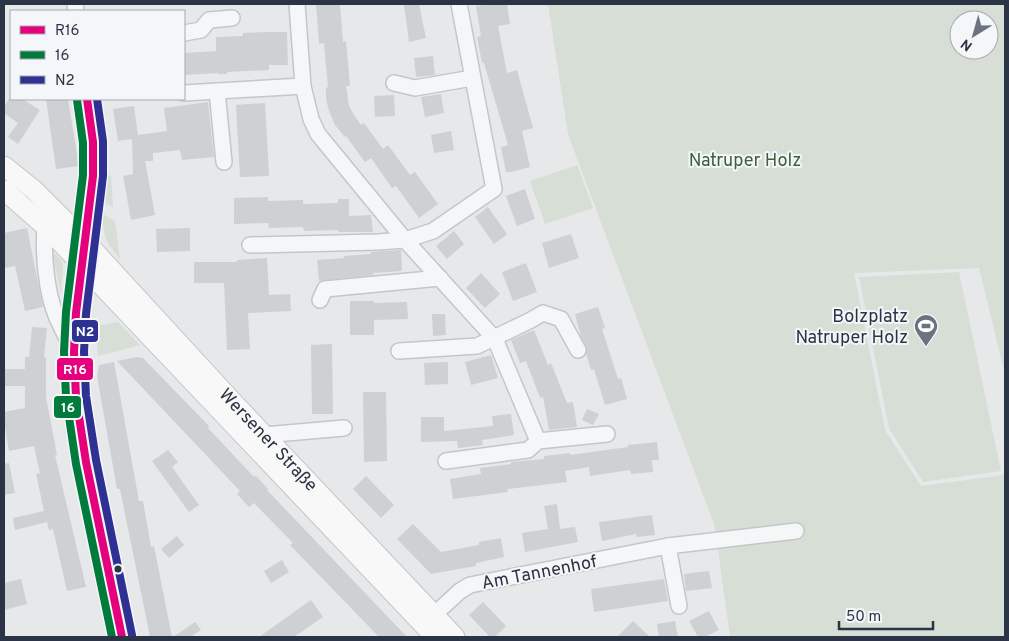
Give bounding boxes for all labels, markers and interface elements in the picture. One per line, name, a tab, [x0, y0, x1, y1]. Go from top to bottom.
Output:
legend	[10, 10, 185, 100]
north arrow	[949, 10, 999, 60]
text: R16	[55, 22, 80, 41]
text: N	[958, 34, 976, 54]
text: 16	[55, 47, 70, 66]
text: N2	[55, 72, 75, 91]
park label: Natruper Holz	[689, 150, 801, 173]
place label: Bolzplatz Natruper Holz	[795, 306, 908, 350]
sports icon: Bolzplatz Natruper Holz	[913, 313, 939, 347]
line badge: N2	[71, 319, 99, 343]
text: N2	[76, 324, 94, 341]
line badge: R16	[56, 357, 94, 381]
text: R16	[63, 362, 87, 379]
street label: Wersener Straße	[213, 384, 322, 497]
line badge: 16	[53, 395, 82, 419]
text: 16	[61, 400, 75, 417]
street label: Am Tannenhof	[480, 551, 599, 596]
unlabelled marker	[113, 564, 123, 574]
scale bar	[839, 598, 933, 630]
text: 50 m	[846, 608, 881, 627]

